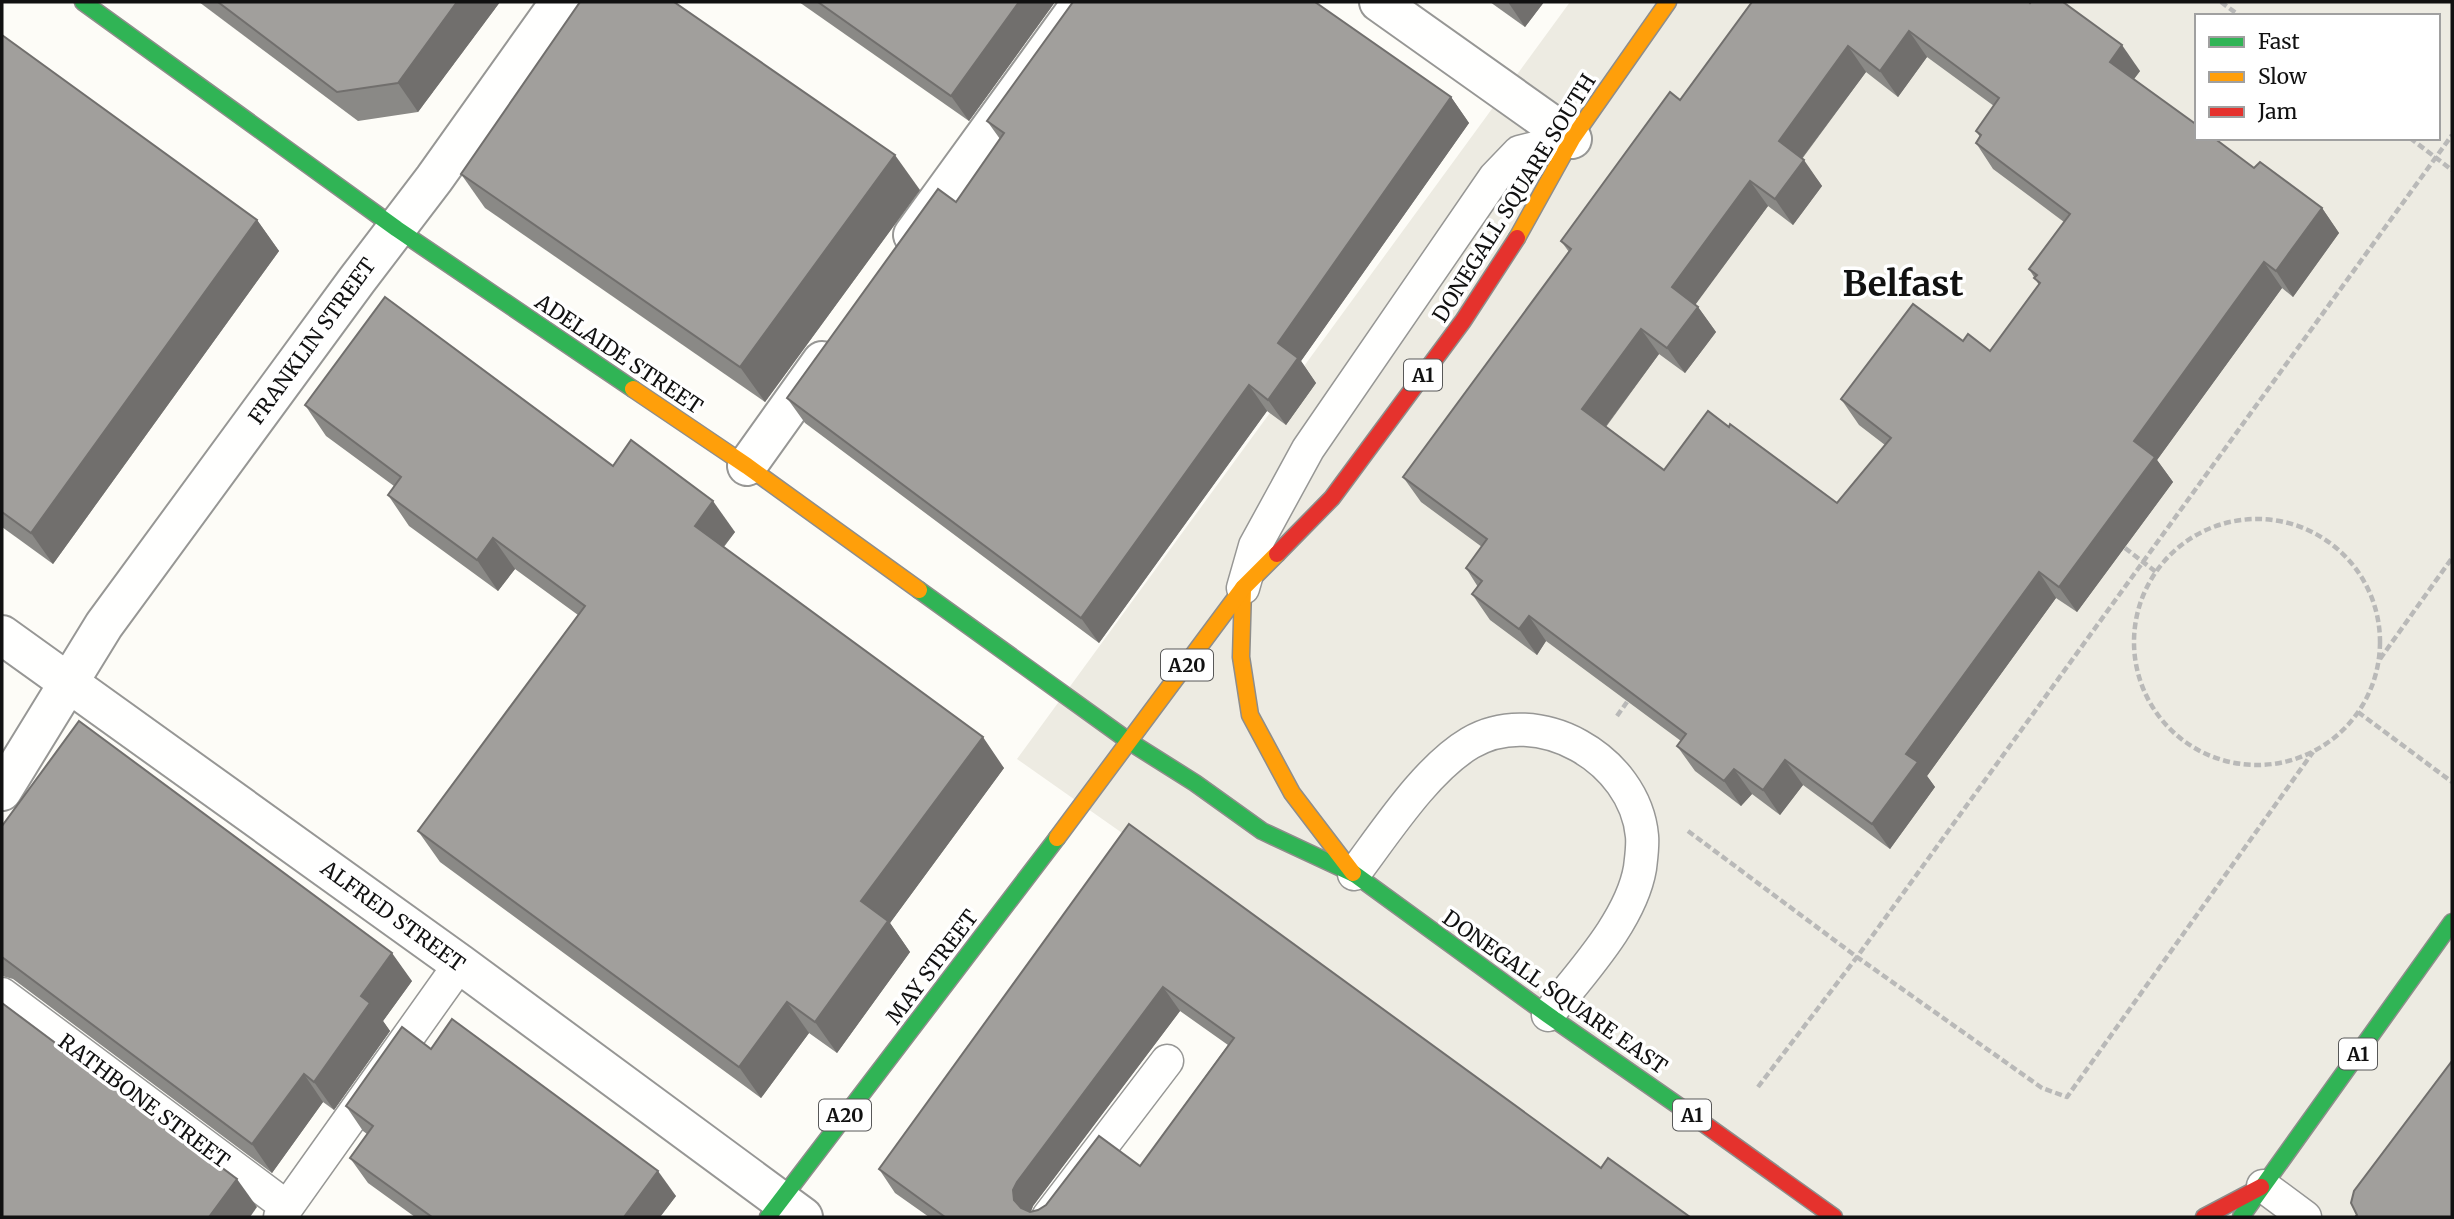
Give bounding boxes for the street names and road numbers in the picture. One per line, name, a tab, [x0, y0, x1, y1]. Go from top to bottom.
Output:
street label: DONEGALL SQUARE SOUTH	[1426, 69, 1602, 327]
street label: FRANKLIN STREET	[243, 252, 382, 429]
street label: ADELAIDE STREET	[529, 287, 708, 420]
road number: A1	[1404, 360, 1442, 390]
road number: A20	[1161, 650, 1213, 680]
street label: ALFRED STREET	[315, 854, 471, 978]
street label: MAY STREET	[880, 904, 984, 1029]
street label: DONEGALL SQUARE EAST	[1438, 904, 1673, 1080]
street label: RATHBONE STREET	[53, 1028, 235, 1174]
road number: A1	[2339, 1038, 2377, 1070]
road number: A20	[819, 1100, 871, 1130]
road number: A1	[1673, 1100, 1711, 1130]

